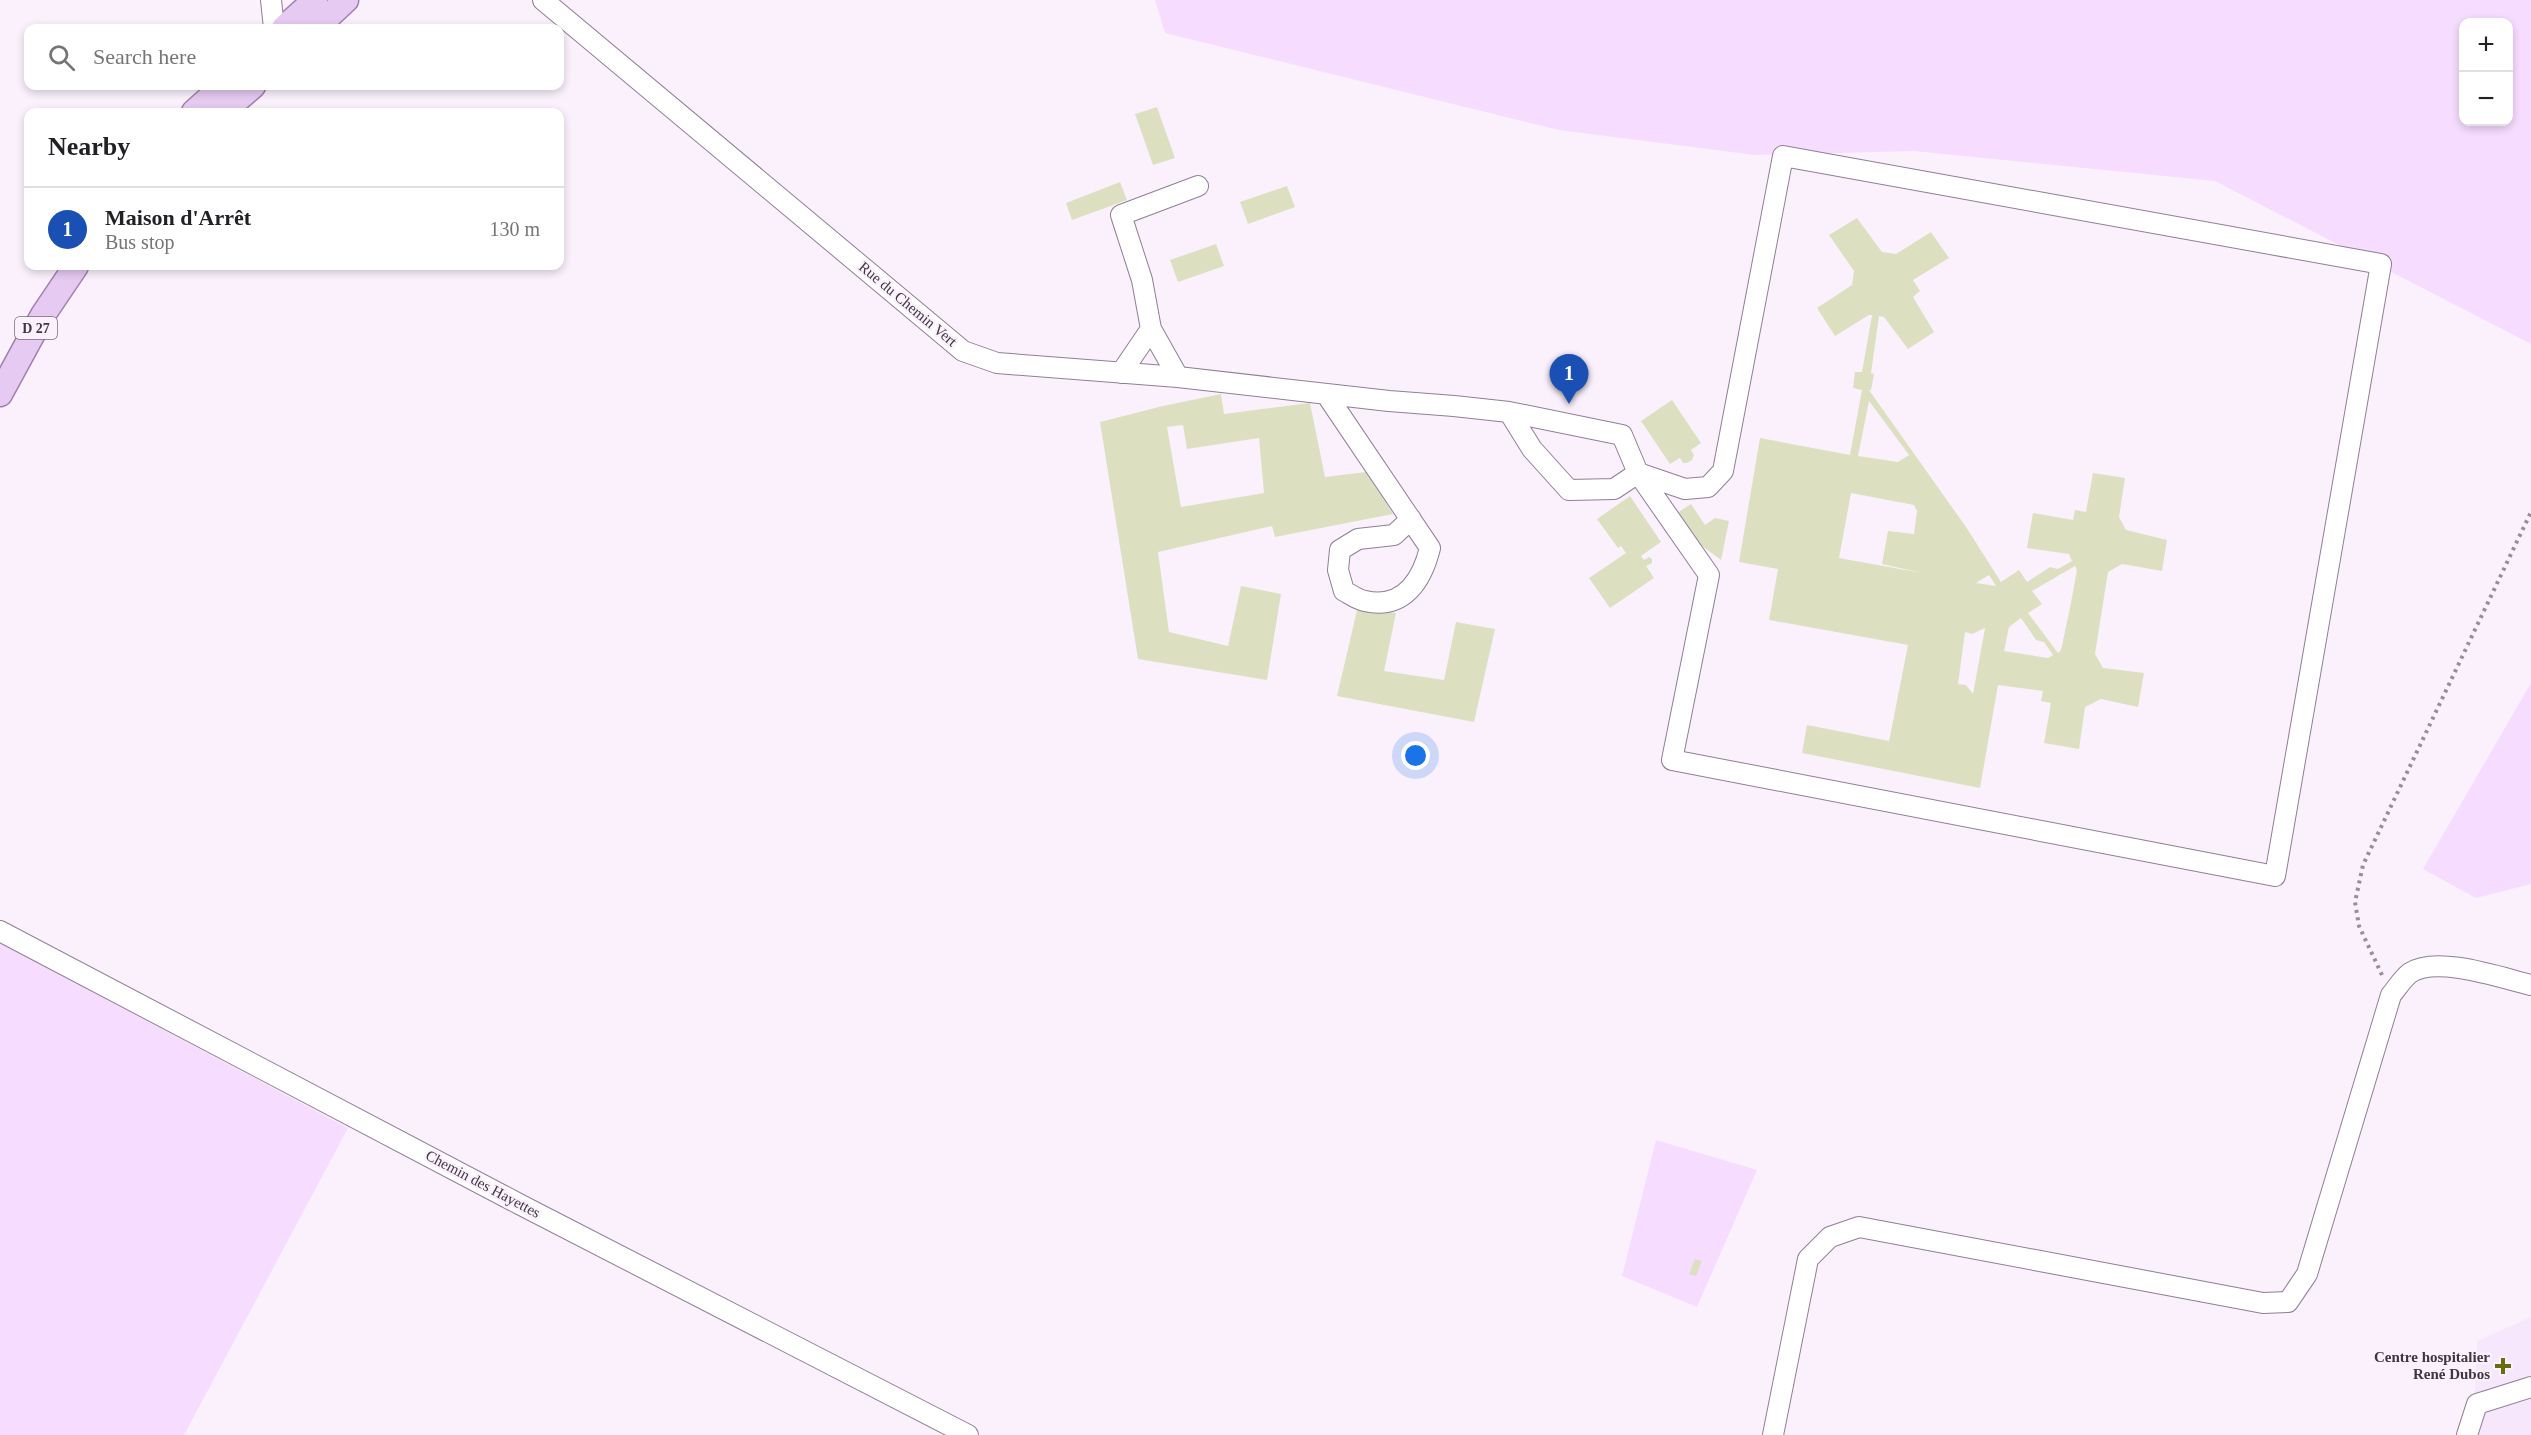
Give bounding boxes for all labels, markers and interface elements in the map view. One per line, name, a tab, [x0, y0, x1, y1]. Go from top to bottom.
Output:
map controls	[2459, 18, 2513, 126]
button: +	[2459, 18, 2513, 72]
search box	[24, 24, 564, 90]
icon: search	[45, 41, 78, 74]
text: Search here	[93, 44, 196, 69]
button: −	[2459, 72, 2513, 126]
text: Nearby	[48, 132, 130, 161]
text: Maison d'Arrêt	[105, 205, 251, 230]
text: 1	[63, 218, 73, 240]
text: 130 m	[489, 218, 540, 240]
text: Bus stop	[105, 231, 174, 253]
street label: Rue du Chemin Vert	[856, 258, 961, 350]
road number: D 27	[15, 317, 57, 339]
pin: 1	[1550, 354, 1588, 404]
your location	[1401, 741, 1430, 770]
street label: Chemin des Hayettes	[423, 1147, 543, 1221]
place label: Centre hospitalier René Dubos	[2374, 1349, 2490, 1382]
marker: Centre hospitalier René Dubos	[2494, 1357, 2512, 1375]

